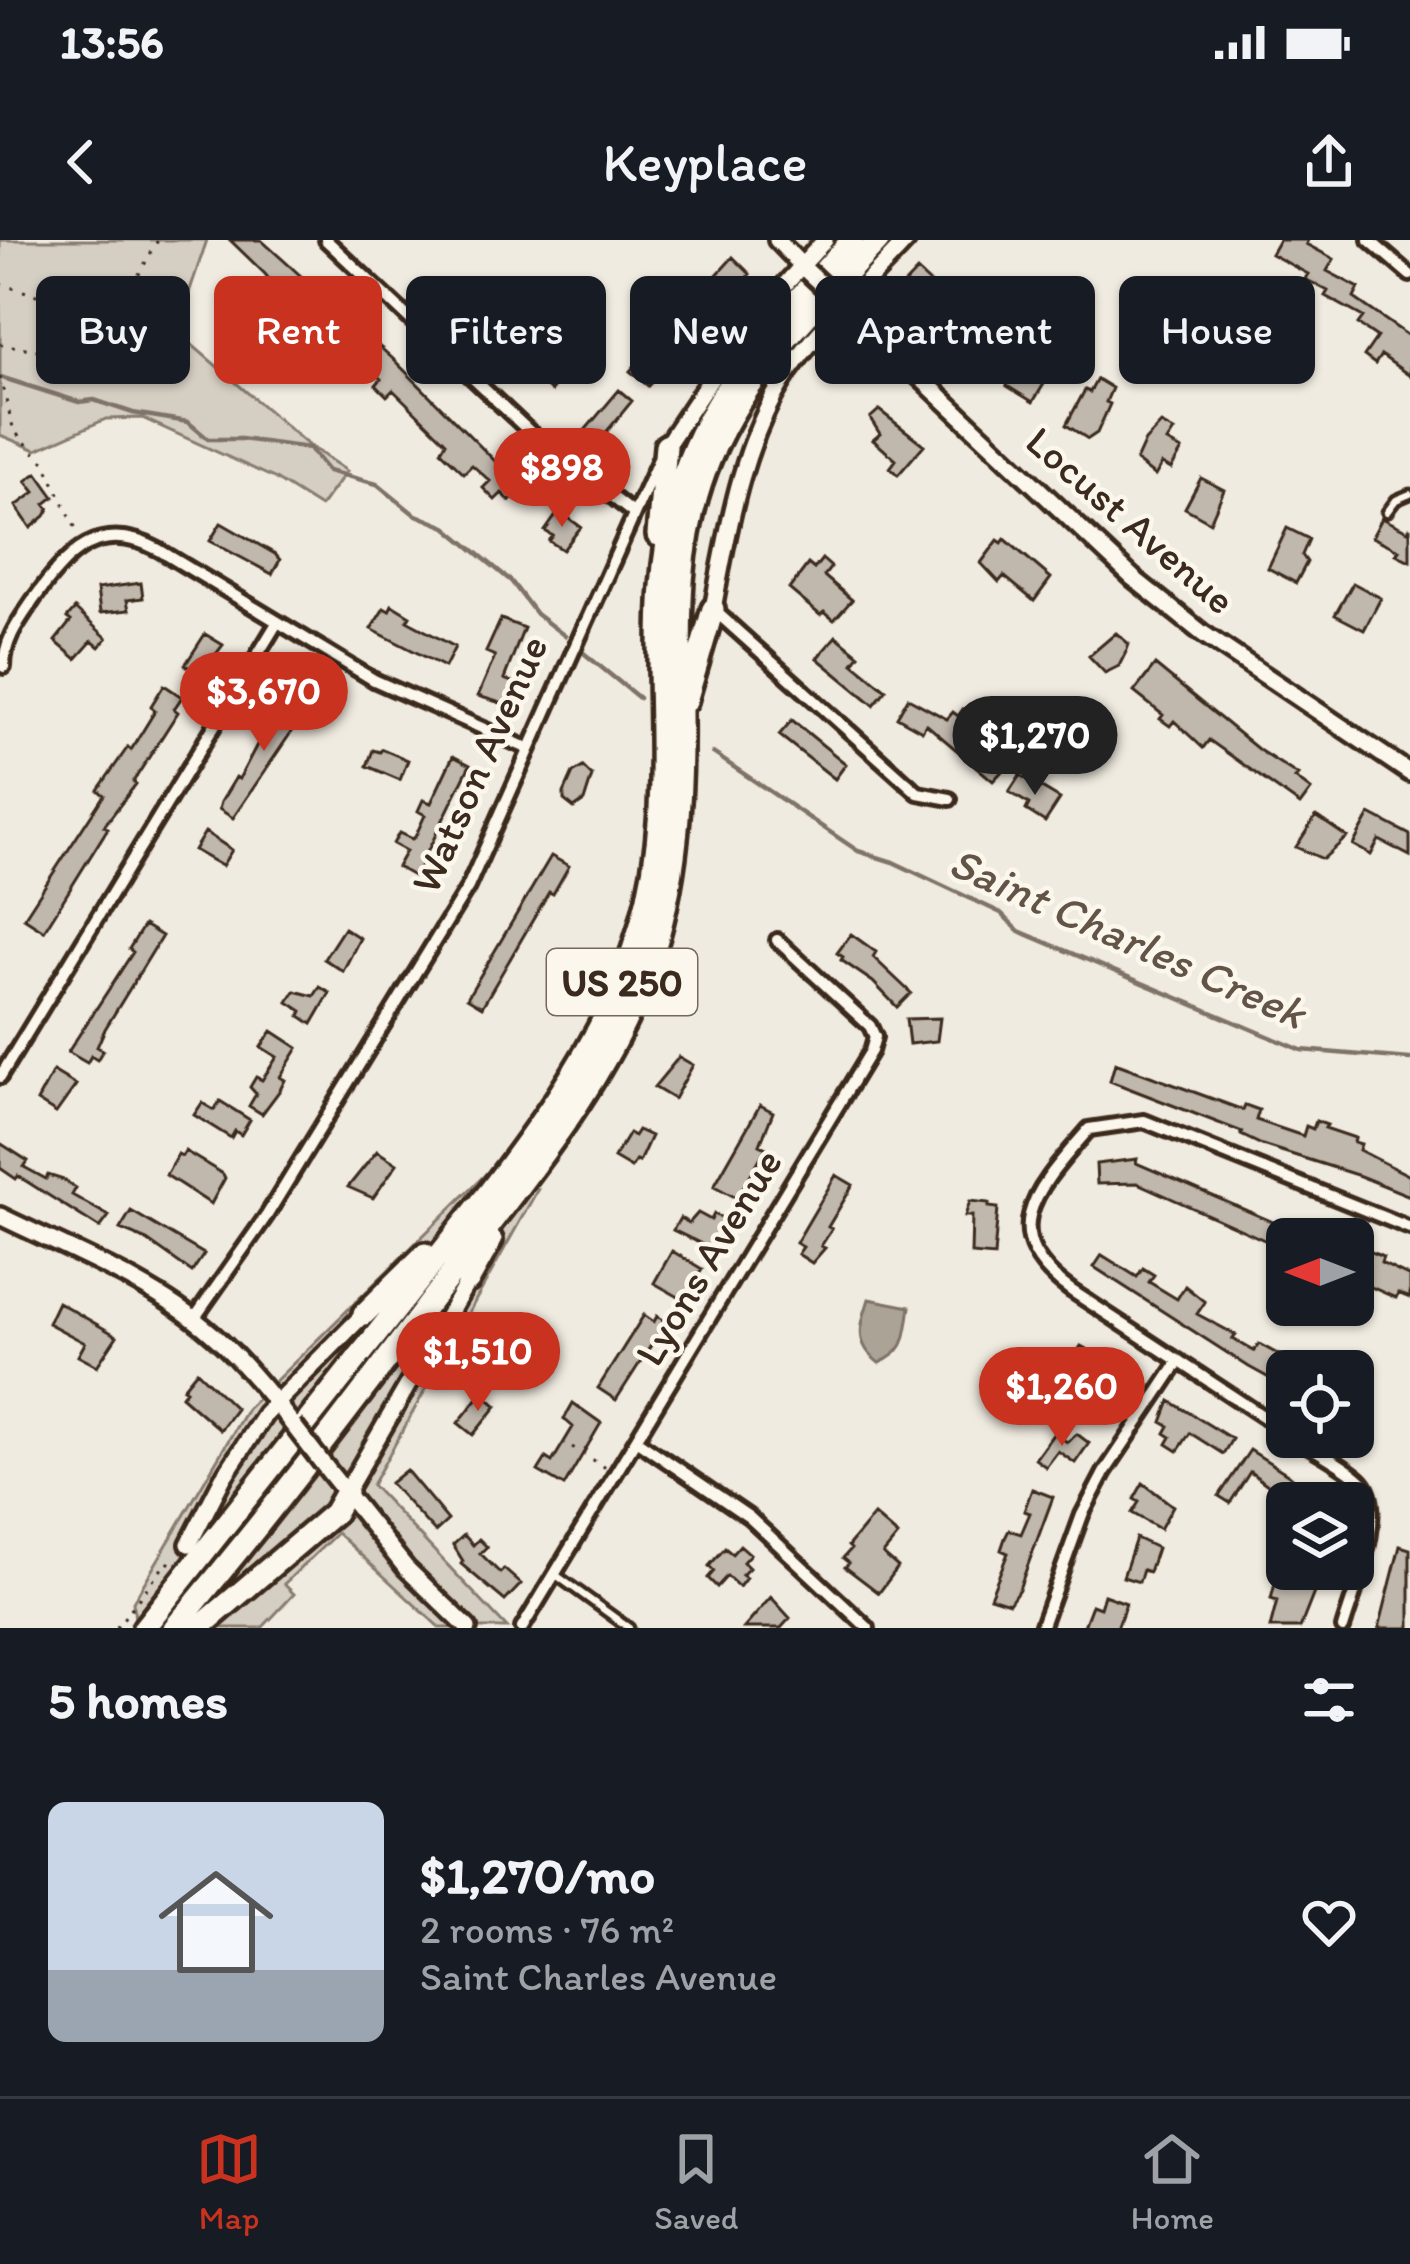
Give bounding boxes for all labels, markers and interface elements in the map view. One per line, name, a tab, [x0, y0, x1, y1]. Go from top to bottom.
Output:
text: 13:56	[60, 15, 164, 69]
icon: back	[48, 129, 114, 195]
icon: share	[1296, 129, 1362, 195]
text: Keyplace	[602, 130, 808, 195]
chip: Buy	[36, 276, 190, 384]
chip: Rent	[214, 276, 382, 384]
chip: Filters	[406, 276, 606, 384]
chip: New	[630, 276, 791, 384]
chip: Apartment	[815, 276, 1095, 384]
chip: House	[1119, 276, 1315, 384]
street label: Locust Avenue	[1016, 415, 1246, 625]
pin: $898	[491, 428, 633, 530]
text: $898	[521, 443, 603, 490]
street label: Watson Avenue	[399, 627, 559, 901]
pin: $3,670	[166, 652, 362, 754]
text: $3,670	[207, 667, 321, 714]
pin: $1,270	[937, 696, 1133, 798]
text: $1,270	[980, 711, 1091, 758]
water label: Saint Charles Creek	[942, 834, 1317, 1041]
road number: US 250	[547, 949, 697, 1015]
street label: Lyons Avenue	[623, 1139, 793, 1375]
north arrow	[1266, 1218, 1374, 1326]
map controls	[1266, 1218, 1374, 1590]
pin: $1,510	[380, 1312, 576, 1414]
text: $1,510	[423, 1327, 533, 1374]
pin: $1,260	[964, 1347, 1160, 1449]
button: locate	[1266, 1350, 1374, 1458]
text: $1,260	[1006, 1362, 1118, 1409]
button: layers	[1266, 1482, 1374, 1590]
icon: filters	[1296, 1667, 1362, 1733]
text: 5 homes	[48, 1670, 228, 1731]
text: $1,270/mo	[420, 1845, 655, 1906]
icon: home	[144, 1850, 288, 1994]
icon: heart	[1296, 1889, 1362, 1955]
text: 2 rooms · 76 m²	[420, 1906, 674, 1953]
text: Saint Charles Avenue	[420, 1953, 777, 2000]
tab: Map	[196, 2126, 262, 2237]
tab: Saved	[654, 2126, 738, 2237]
tab: Home	[1131, 2126, 1214, 2237]

